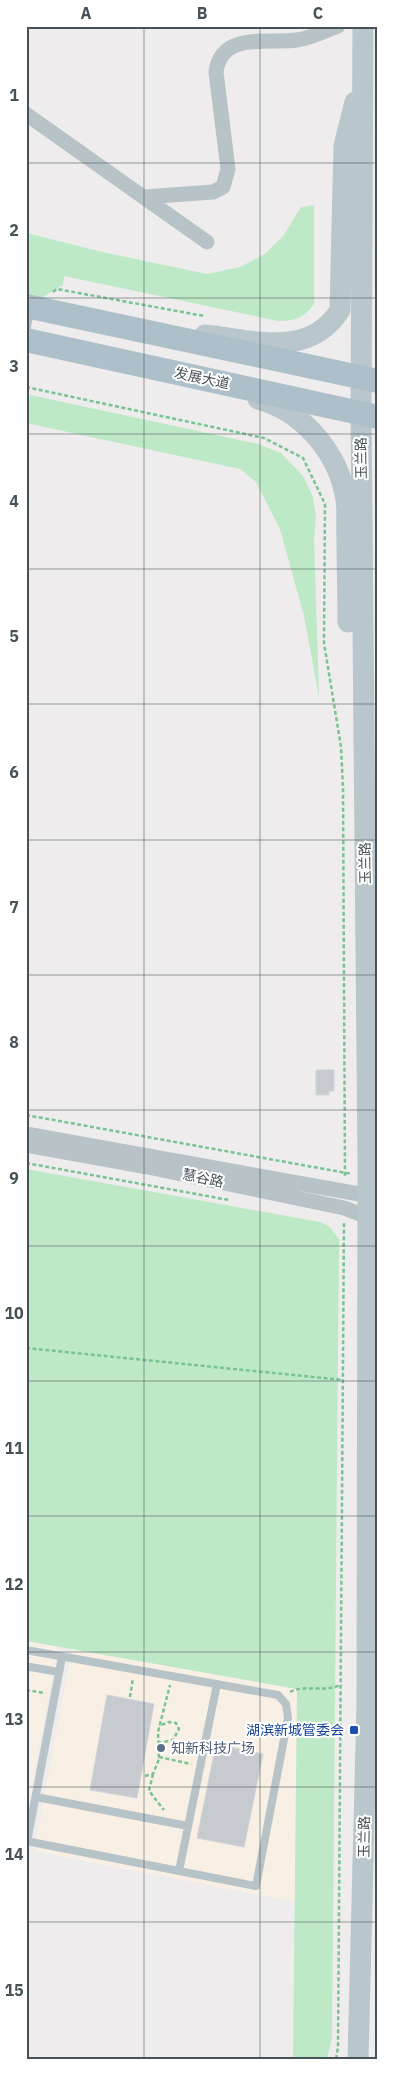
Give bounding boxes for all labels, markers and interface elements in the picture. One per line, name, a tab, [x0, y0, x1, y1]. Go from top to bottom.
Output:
text: A	[81, 3, 92, 23]
text: B	[197, 3, 208, 23]
text: C	[313, 3, 323, 23]
text: 1	[9, 85, 19, 105]
text: 2	[9, 220, 19, 240]
text: 3	[9, 356, 19, 376]
street label: 发展大道	[173, 363, 231, 393]
street label: 玉兰路	[352, 437, 370, 479]
text: 4	[9, 491, 19, 511]
text: 5	[9, 626, 19, 646]
text: 6	[9, 762, 19, 782]
street label: 玉兰路	[356, 842, 374, 884]
text: 7	[9, 897, 19, 917]
text: 8	[9, 1032, 19, 1052]
street label: 慧谷路	[181, 1165, 225, 1191]
text: 9	[9, 1168, 19, 1188]
text: 10	[4, 1303, 24, 1323]
text: 11	[4, 1438, 24, 1458]
text: 12	[4, 1574, 24, 1594]
text: 13	[4, 1709, 24, 1729]
place label: 湖滨新城管委会	[246, 1721, 344, 1739]
marker: 湖滨新城管委会	[348, 1724, 360, 1736]
place label: 知新科技广场	[171, 1739, 255, 1757]
marker: 知新科技广场	[155, 1742, 167, 1754]
street label: 玉兰路	[355, 1816, 373, 1858]
text: 14	[4, 1844, 24, 1864]
text: 15	[4, 1980, 24, 2000]

